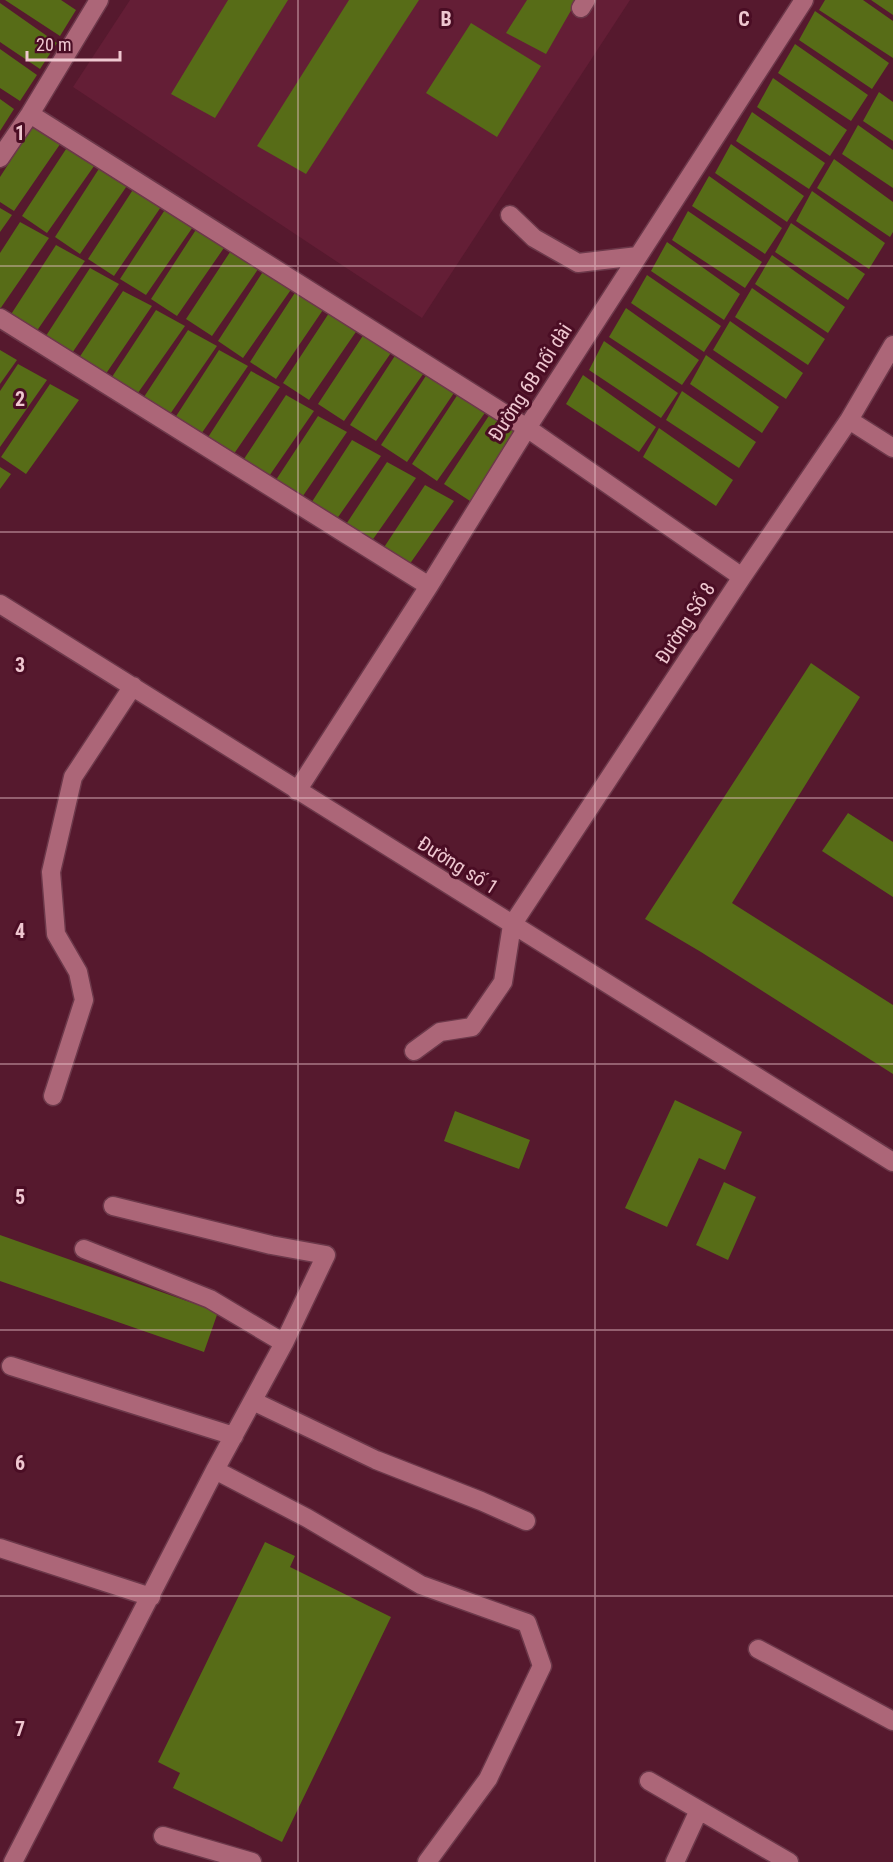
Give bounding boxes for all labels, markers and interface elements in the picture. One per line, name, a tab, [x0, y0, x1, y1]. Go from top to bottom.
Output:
text: B	[440, 7, 452, 31]
text: C	[738, 7, 750, 31]
scale bar	[27, 24, 120, 62]
text: 20 m	[36, 34, 71, 55]
text: 1	[15, 121, 25, 145]
street label: Đường 6B nối dài	[483, 319, 577, 445]
text: 2	[15, 387, 25, 411]
street label: Đường Số 8	[650, 578, 720, 668]
text: 3	[15, 653, 25, 677]
street label: Đường số 1	[413, 831, 503, 899]
text: 4	[15, 919, 25, 943]
text: 5	[15, 1185, 25, 1209]
text: 6	[15, 1451, 25, 1475]
text: 7	[15, 1717, 25, 1741]

